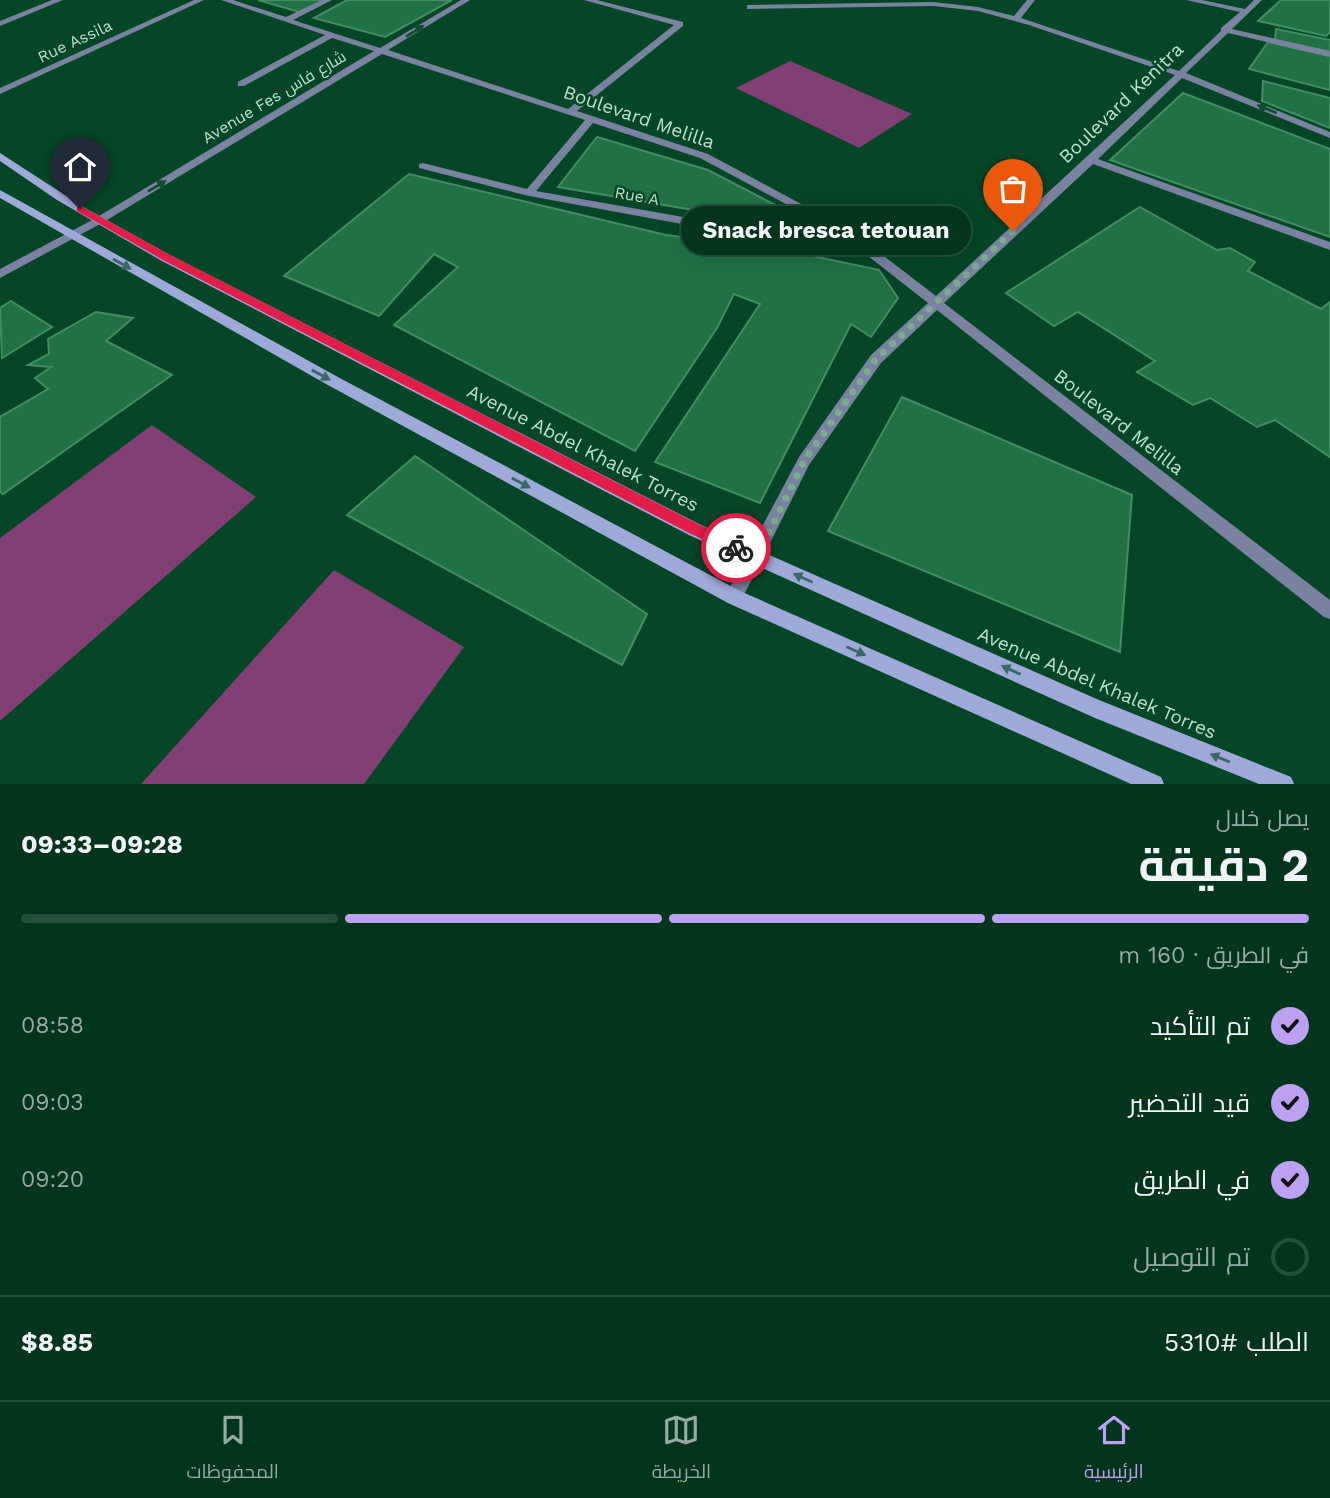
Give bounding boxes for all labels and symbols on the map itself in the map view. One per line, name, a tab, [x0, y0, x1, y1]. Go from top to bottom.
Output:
street label: Rue Assila	[35, 15, 115, 67]
one-way arrow	[406, 25, 425, 38]
street label: Boulevard Kenitra	[1054, 38, 1188, 168]
street label: Avenue Fes شارع فاس	[199, 47, 350, 149]
street label: Boulevard Melilla	[560, 80, 718, 154]
one-way arrow	[1256, 104, 1277, 115]
pin	[50, 137, 110, 209]
pin	[983, 159, 1043, 231]
one-way arrow	[147, 179, 166, 192]
street label: Rue A	[613, 183, 661, 209]
callout: Snack bresca tetouan	[680, 206, 971, 256]
one-way arrow	[113, 258, 132, 270]
street label: Boulevard Melilla	[1049, 364, 1189, 480]
one-way arrow	[312, 369, 331, 381]
street label: Avenue Abdel Khalek Torres	[463, 379, 703, 517]
one-way arrow	[512, 477, 531, 489]
courier	[701, 513, 771, 583]
one-way arrow	[793, 572, 813, 584]
street label: Avenue Abdel Khalek Torres	[974, 622, 1220, 744]
one-way arrow	[845, 646, 866, 657]
one-way arrow	[1000, 664, 1021, 675]
one-way arrow	[1210, 753, 1231, 764]

